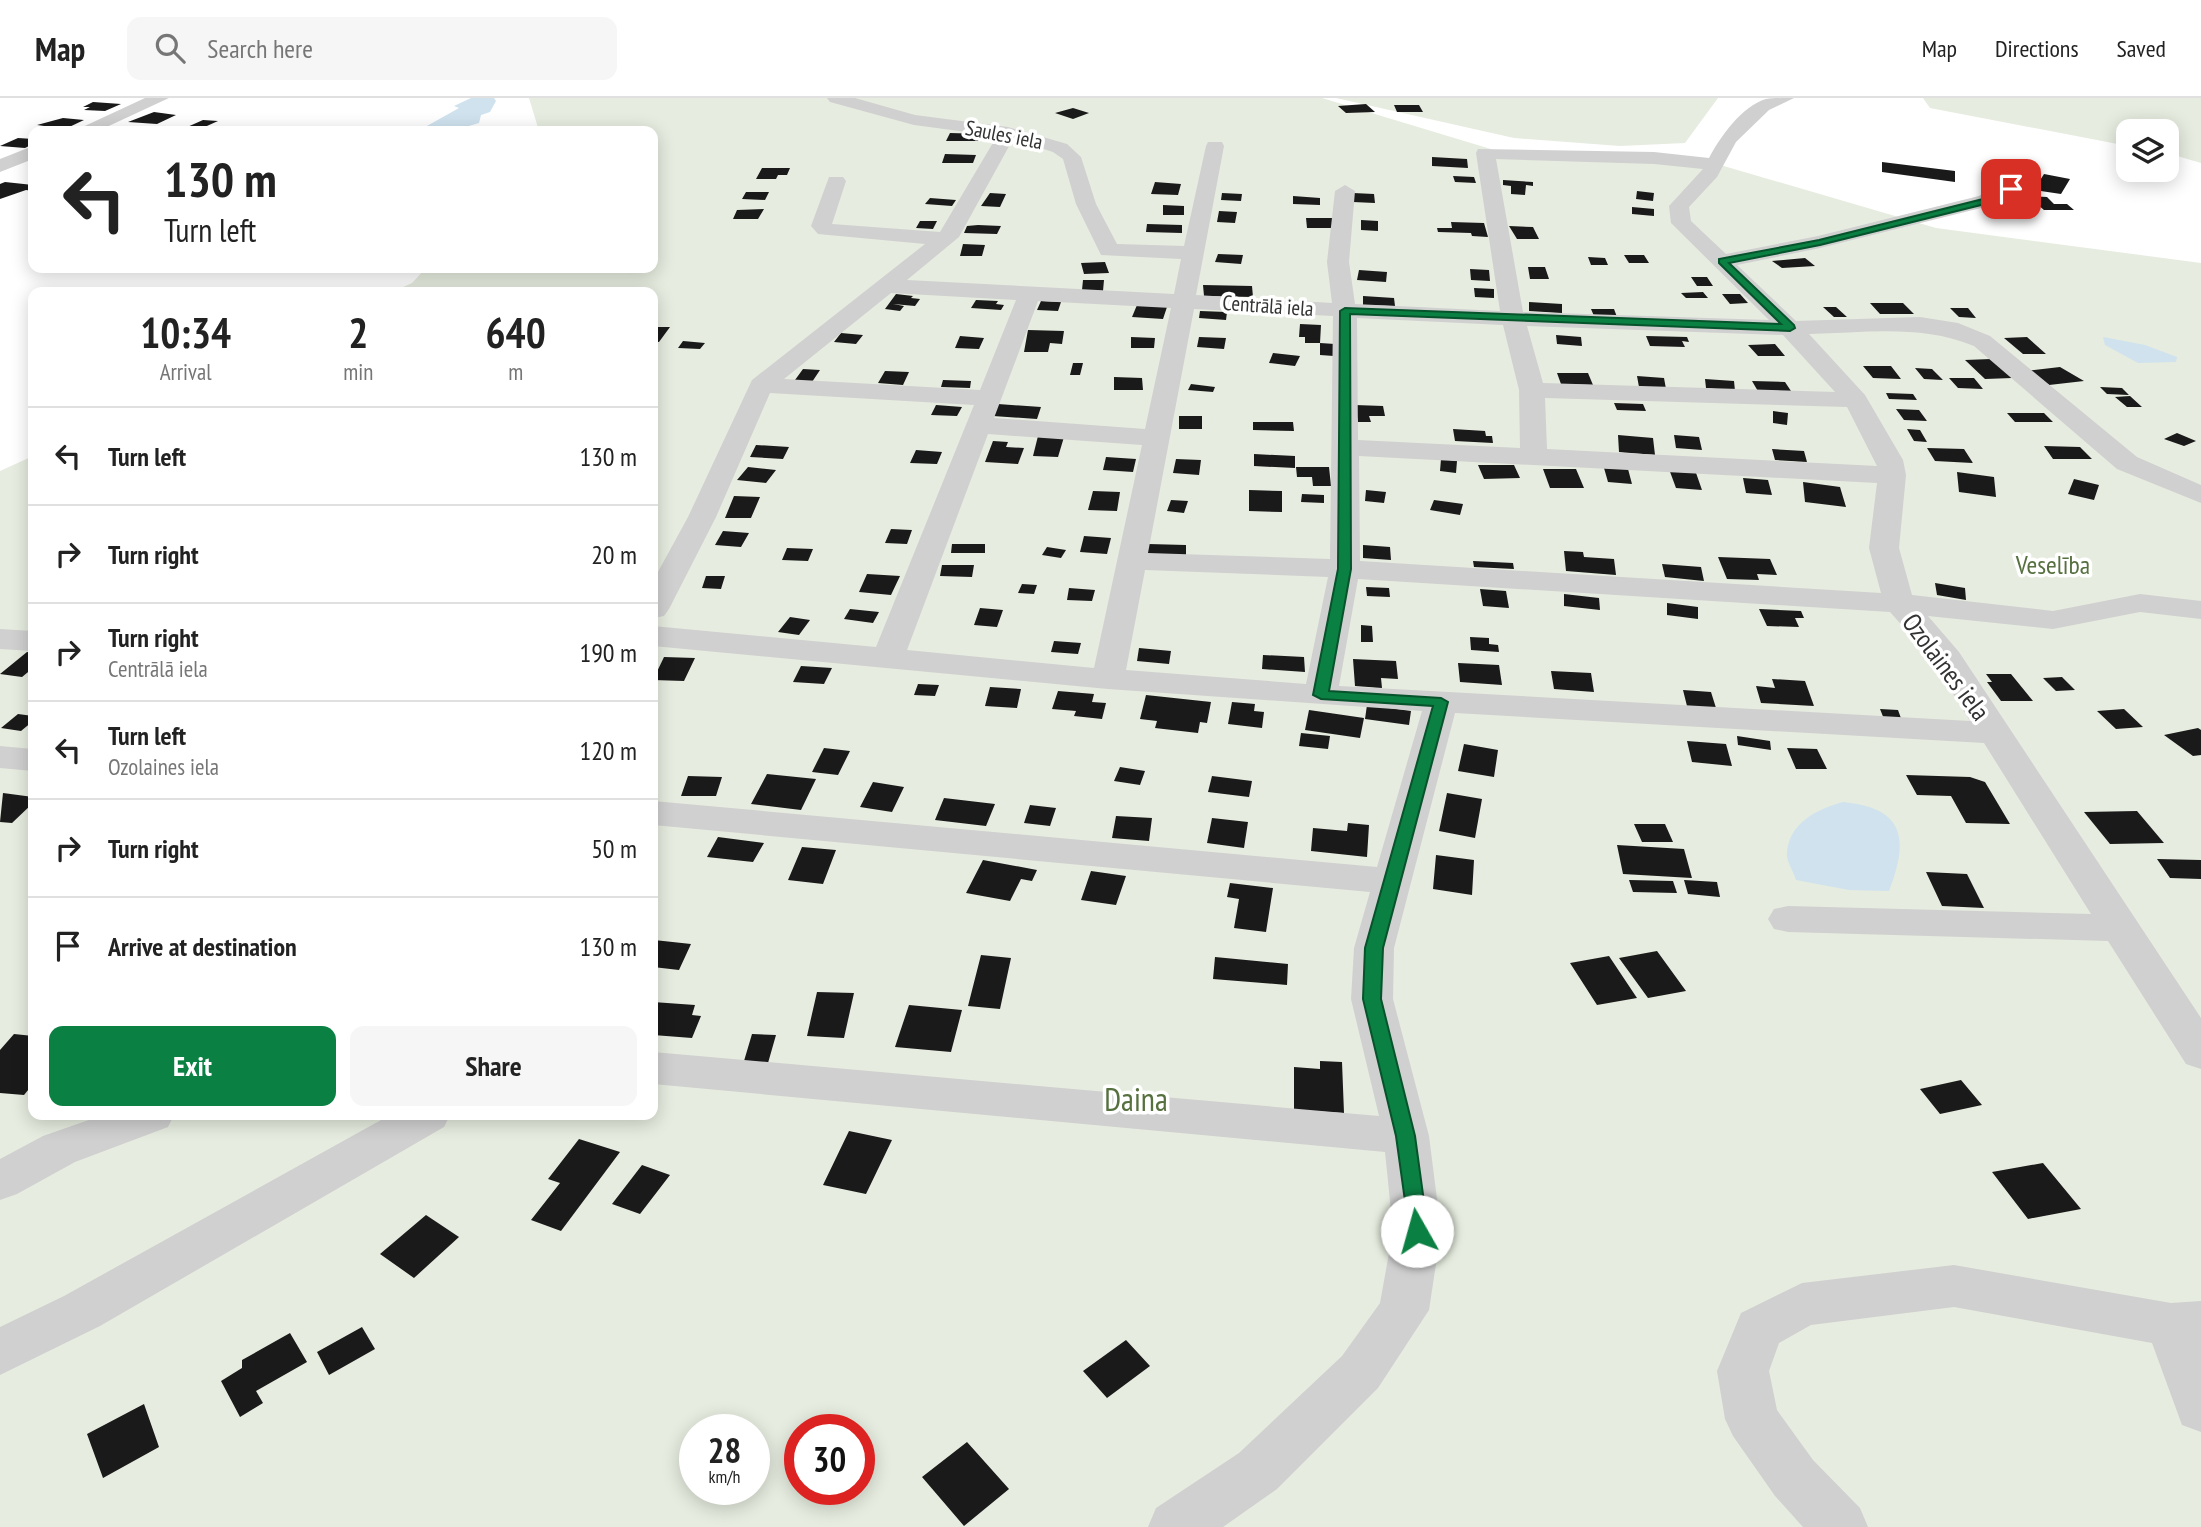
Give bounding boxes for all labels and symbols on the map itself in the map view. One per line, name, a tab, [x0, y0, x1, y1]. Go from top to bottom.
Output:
street label: Saules iela	[963, 114, 1045, 155]
pin	[1981, 159, 2041, 219]
street label: Centrālā iela	[1222, 289, 1314, 322]
park label: Veselība	[2015, 548, 2090, 581]
street label: Ozolaines iela	[1895, 607, 1997, 727]
park label: Daina	[1104, 1078, 1168, 1120]
position arrow	[1380, 1194, 1454, 1268]
speed limit sign: 30	[784, 1414, 875, 1505]

